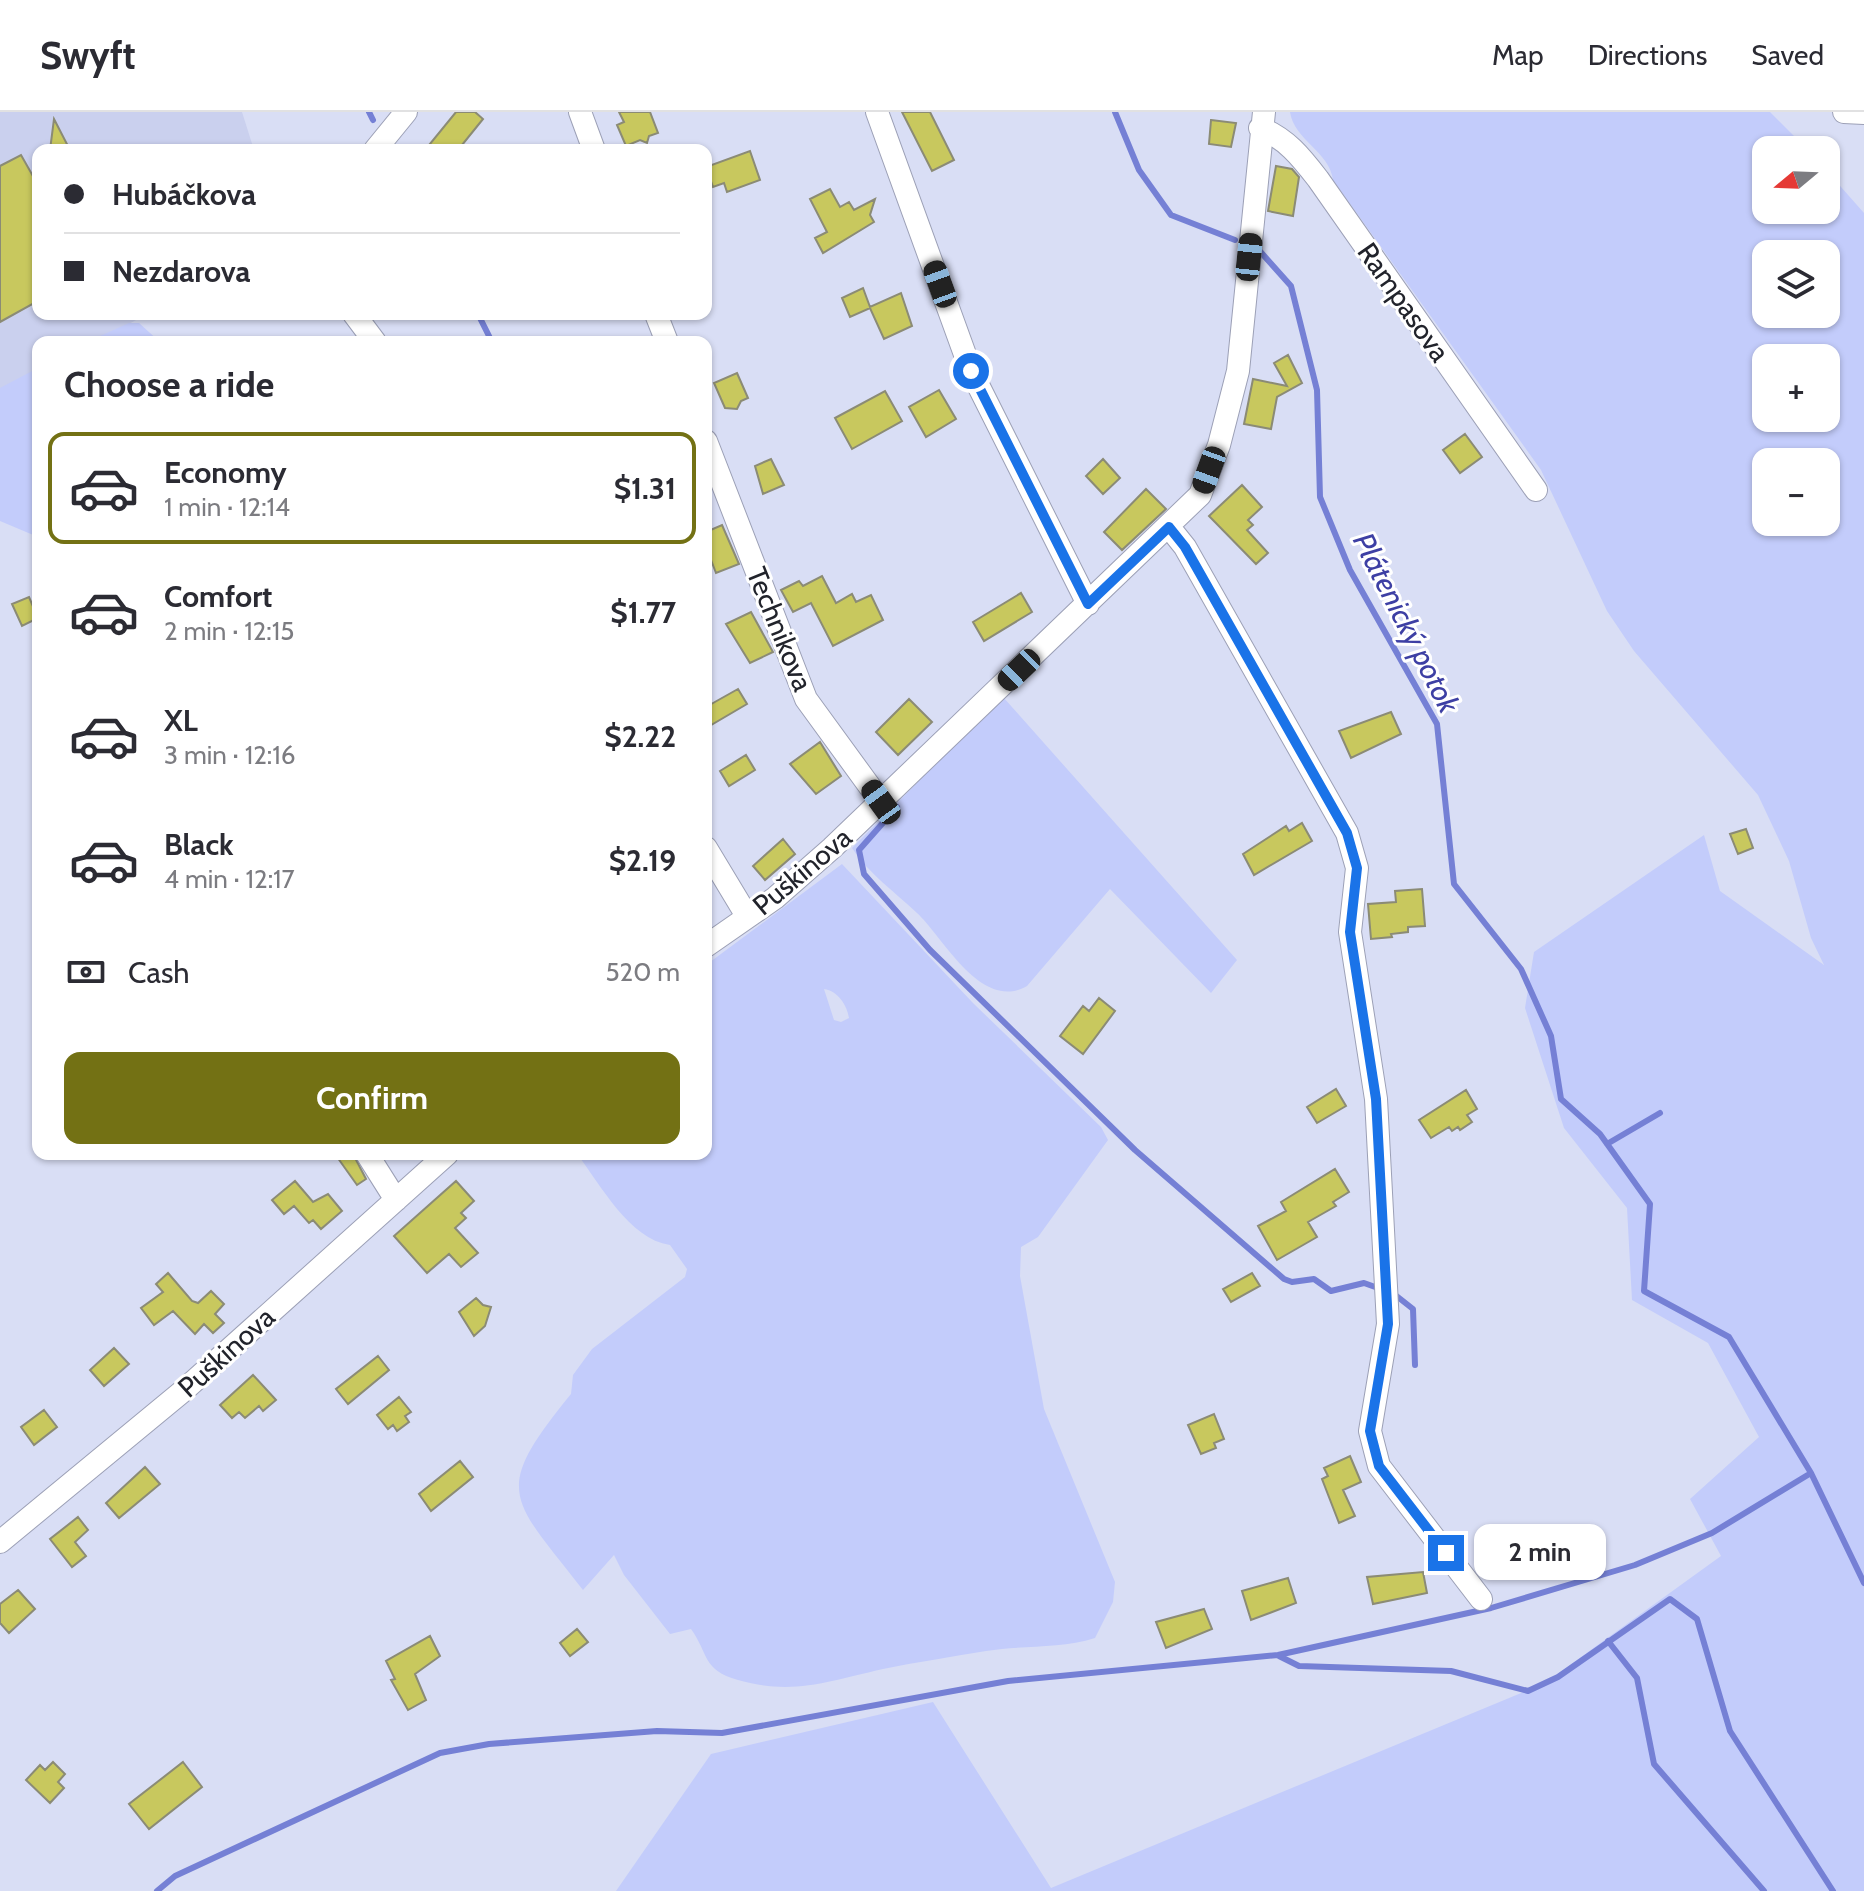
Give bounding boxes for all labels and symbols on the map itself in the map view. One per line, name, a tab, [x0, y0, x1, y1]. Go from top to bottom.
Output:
north arrow	[1752, 136, 1840, 224]
car	[1235, 232, 1263, 282]
street label: Rampasova	[1351, 236, 1458, 369]
car	[921, 257, 959, 311]
route start	[953, 353, 989, 389]
car	[1190, 443, 1228, 497]
water label: Plátenický potok	[1345, 526, 1468, 720]
street label: Technikova	[740, 562, 820, 696]
car	[993, 645, 1045, 695]
car	[857, 776, 905, 828]
street label: Puškinova	[746, 820, 859, 922]
street label: Puškinova	[171, 1299, 282, 1404]
callout: 2 min	[1474, 1525, 1606, 1581]
route end	[1428, 1535, 1464, 1571]

